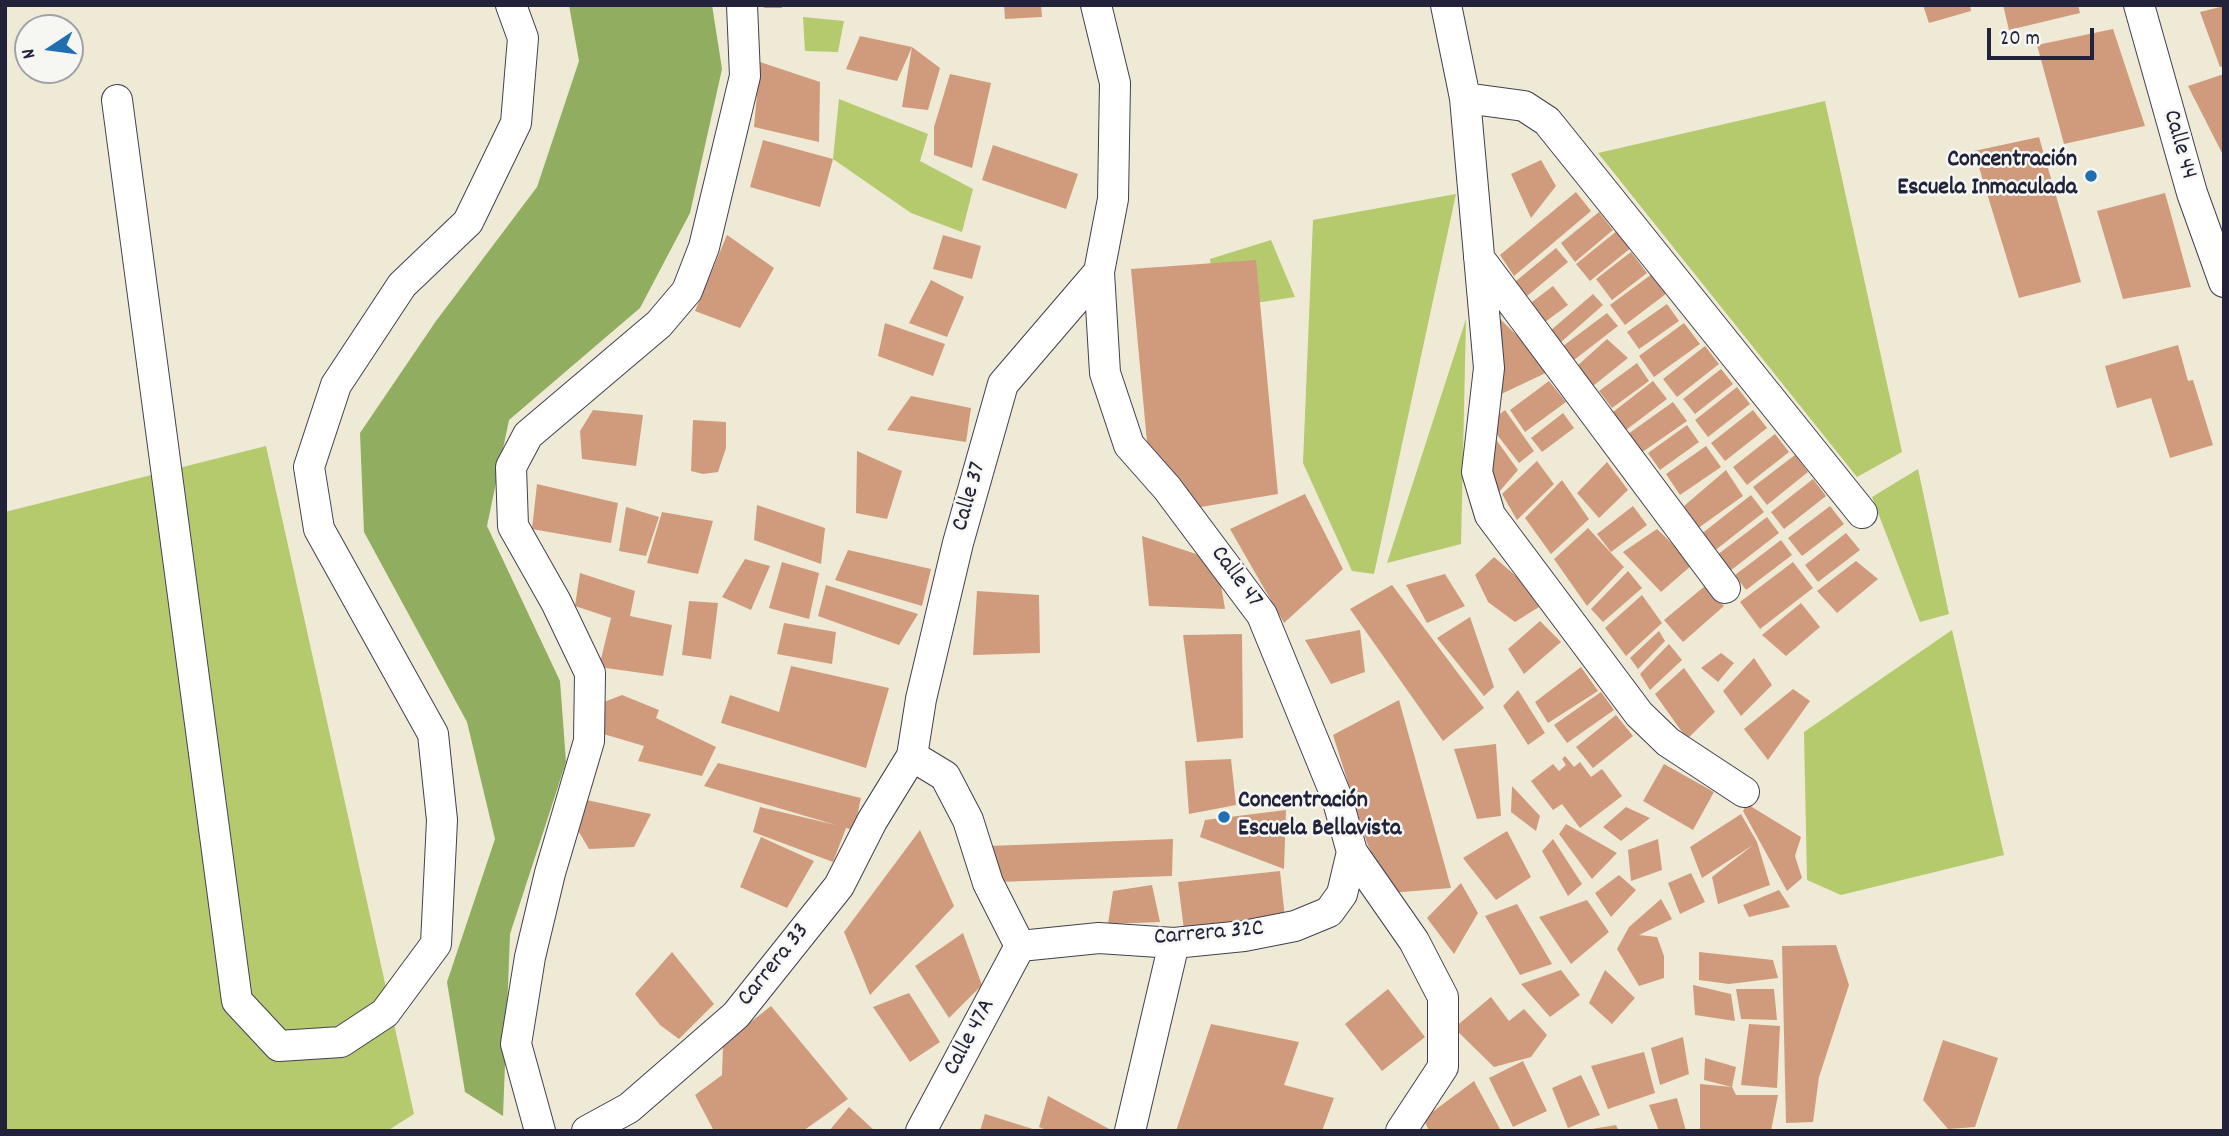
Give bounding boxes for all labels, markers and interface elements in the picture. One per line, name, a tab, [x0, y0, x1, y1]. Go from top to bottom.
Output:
north arrow	[14, 14, 84, 84]
scale bar	[1991, 14, 2098, 58]
text: 20 m	[2000, 25, 2040, 55]
text: N	[16, 46, 44, 61]
street label: Calle 44	[2154, 107, 2202, 183]
place label: Concentración Escuela Inmaculada	[1897, 148, 2077, 204]
marker: Concentración Escuela Inmaculada	[2083, 168, 2099, 184]
street label: Calle 37	[947, 459, 995, 535]
street label: Calle 47	[1203, 541, 1267, 615]
place label: Concentración Escuela Bellavista	[1238, 789, 1401, 845]
marker: Concentración Escuela Bellavista	[1216, 809, 1232, 825]
street label: Carrera 32C	[1153, 916, 1265, 954]
street label: Carrera 33	[733, 919, 817, 1013]
street label: Calle 47A	[939, 995, 1003, 1081]

